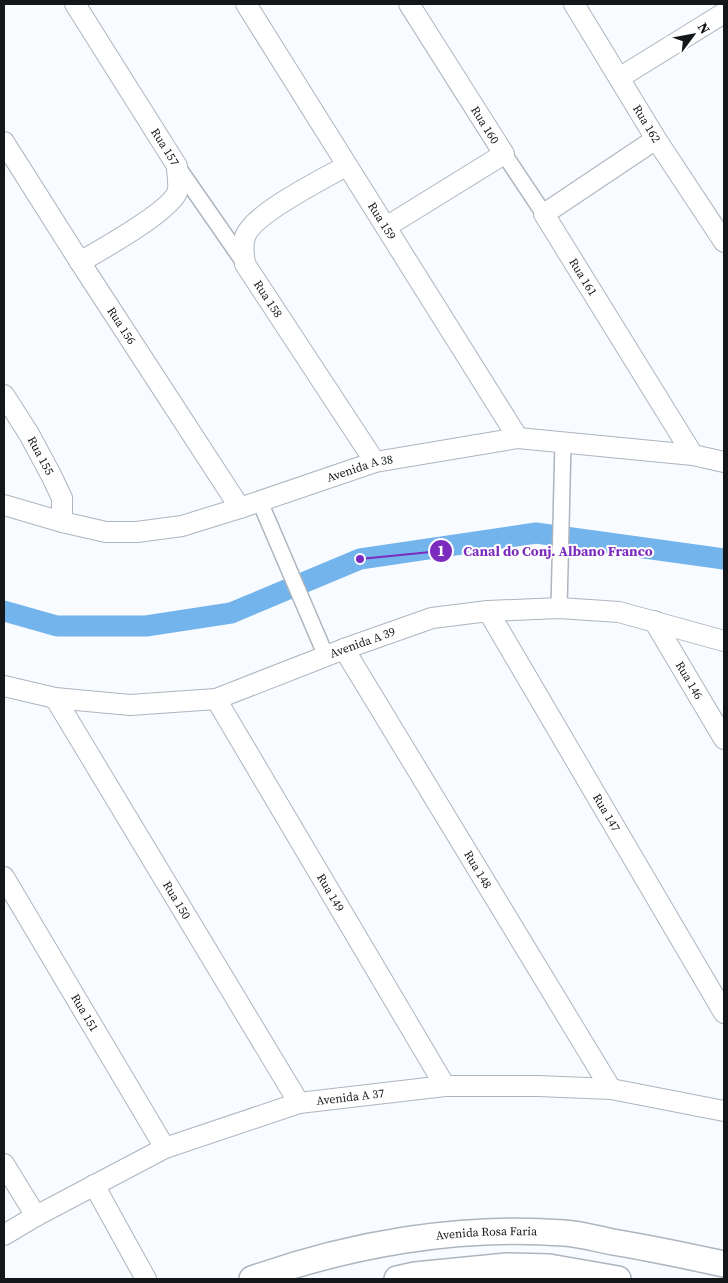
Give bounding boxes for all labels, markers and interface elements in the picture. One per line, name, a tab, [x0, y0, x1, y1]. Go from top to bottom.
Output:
north arrow	[668, 10, 718, 60]
text: N	[693, 18, 715, 38]
street label: Rua 162	[629, 102, 664, 146]
street label: Rua 160	[467, 103, 503, 147]
street label: Rua 157	[147, 125, 183, 169]
street label: Rua 159	[364, 199, 400, 243]
street label: Rua 161	[565, 255, 601, 299]
street label: Rua 158	[250, 277, 286, 321]
street label: Rua 156	[103, 304, 139, 347]
street label: Rua 155	[24, 434, 58, 478]
street label: Avenida A 38	[325, 451, 394, 486]
callout: Canal do Conj. Albano Franco	[428, 536, 662, 565]
text: 1	[437, 540, 445, 561]
text: Canal do Conj. Albano Franco	[463, 541, 653, 561]
street label: Avenida A 39	[328, 624, 397, 662]
street label: Rua 146	[672, 658, 707, 702]
street label: Rua 147	[589, 791, 624, 835]
street label: Rua 148	[460, 848, 495, 892]
street label: Rua 149	[313, 871, 348, 915]
street label: Rua 150	[159, 878, 194, 922]
street label: Rua 151	[67, 991, 102, 1035]
street label: Avenida A 37	[315, 1085, 385, 1109]
street label: Avenida Rosa Faria	[435, 1223, 538, 1244]

